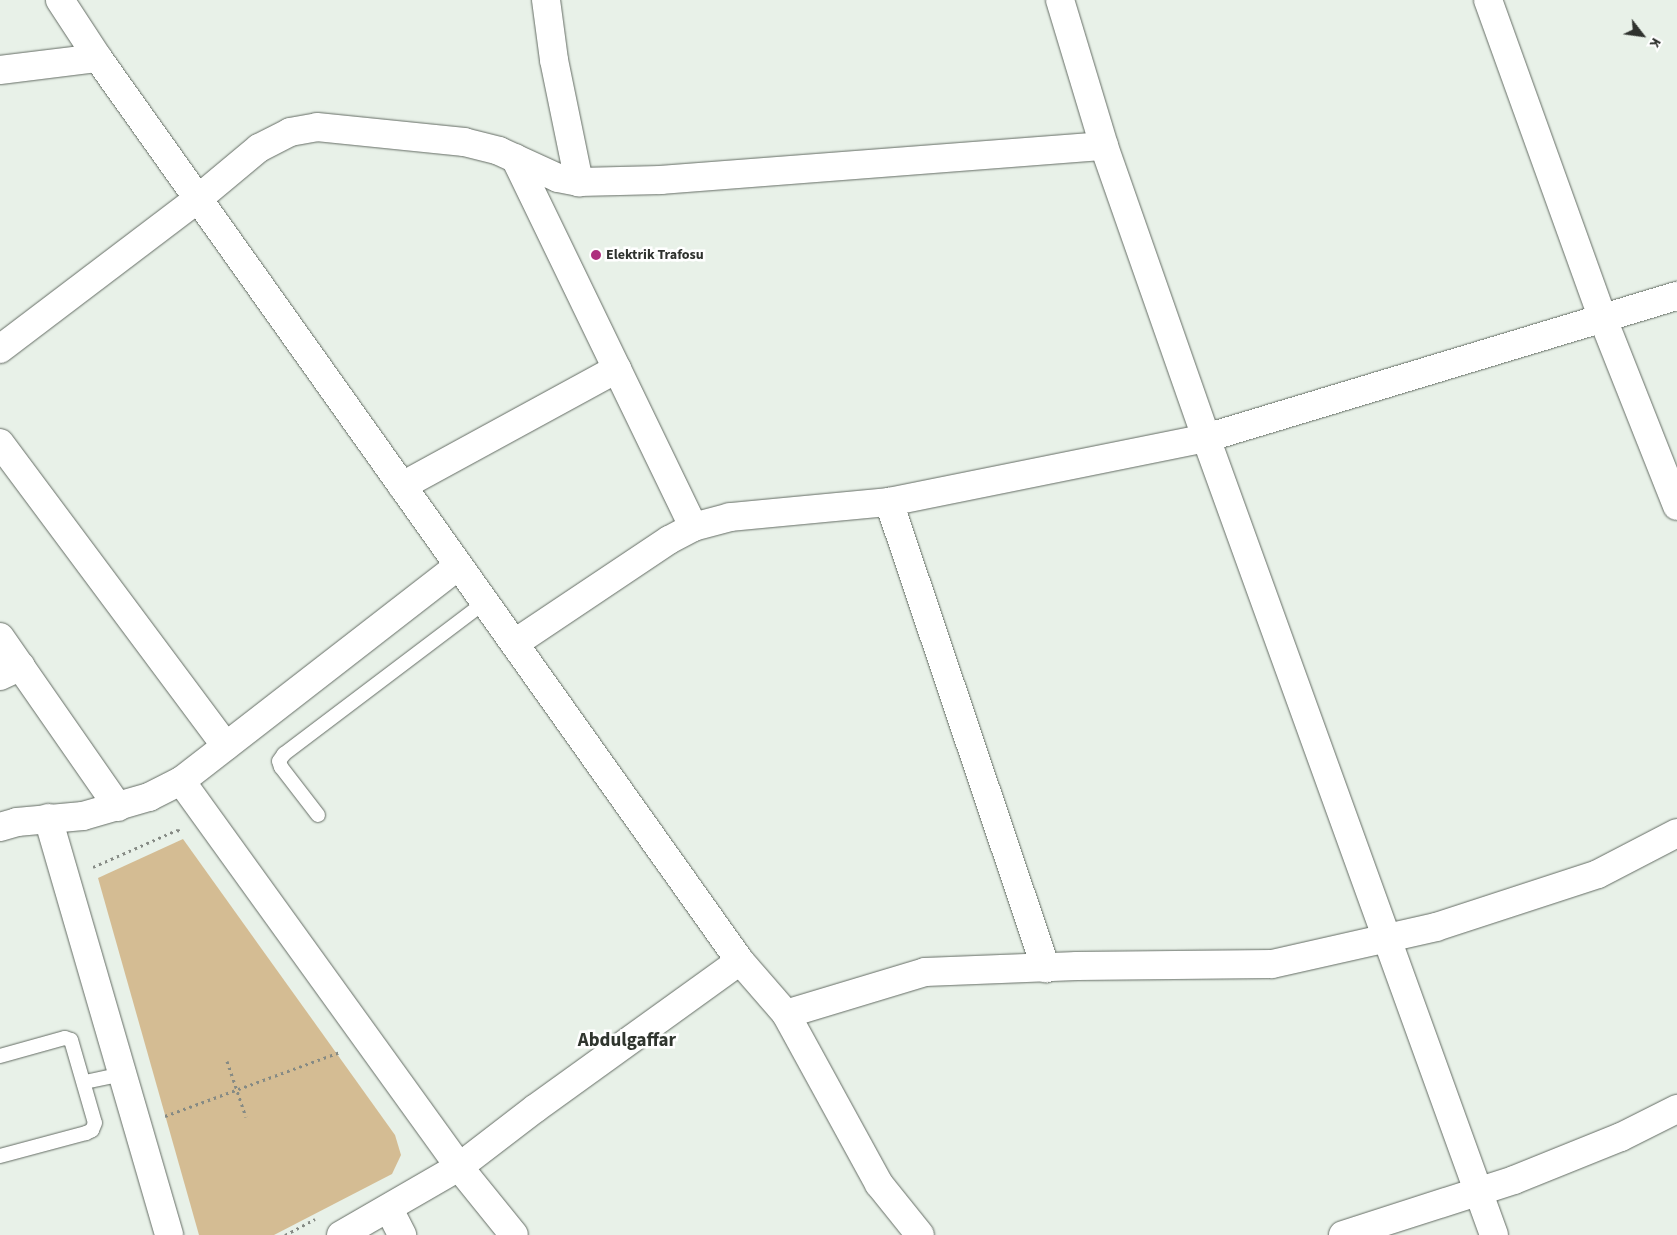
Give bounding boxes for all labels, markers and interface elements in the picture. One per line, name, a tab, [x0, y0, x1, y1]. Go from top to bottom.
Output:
north arrow	[1617, 10, 1667, 60]
text: K	[1644, 34, 1666, 51]
place label: Elektrik Trafosu	[606, 247, 704, 263]
marker: Elektrik Trafosu	[590, 249, 602, 261]
district label: Abdulgaffar	[578, 1030, 676, 1052]

